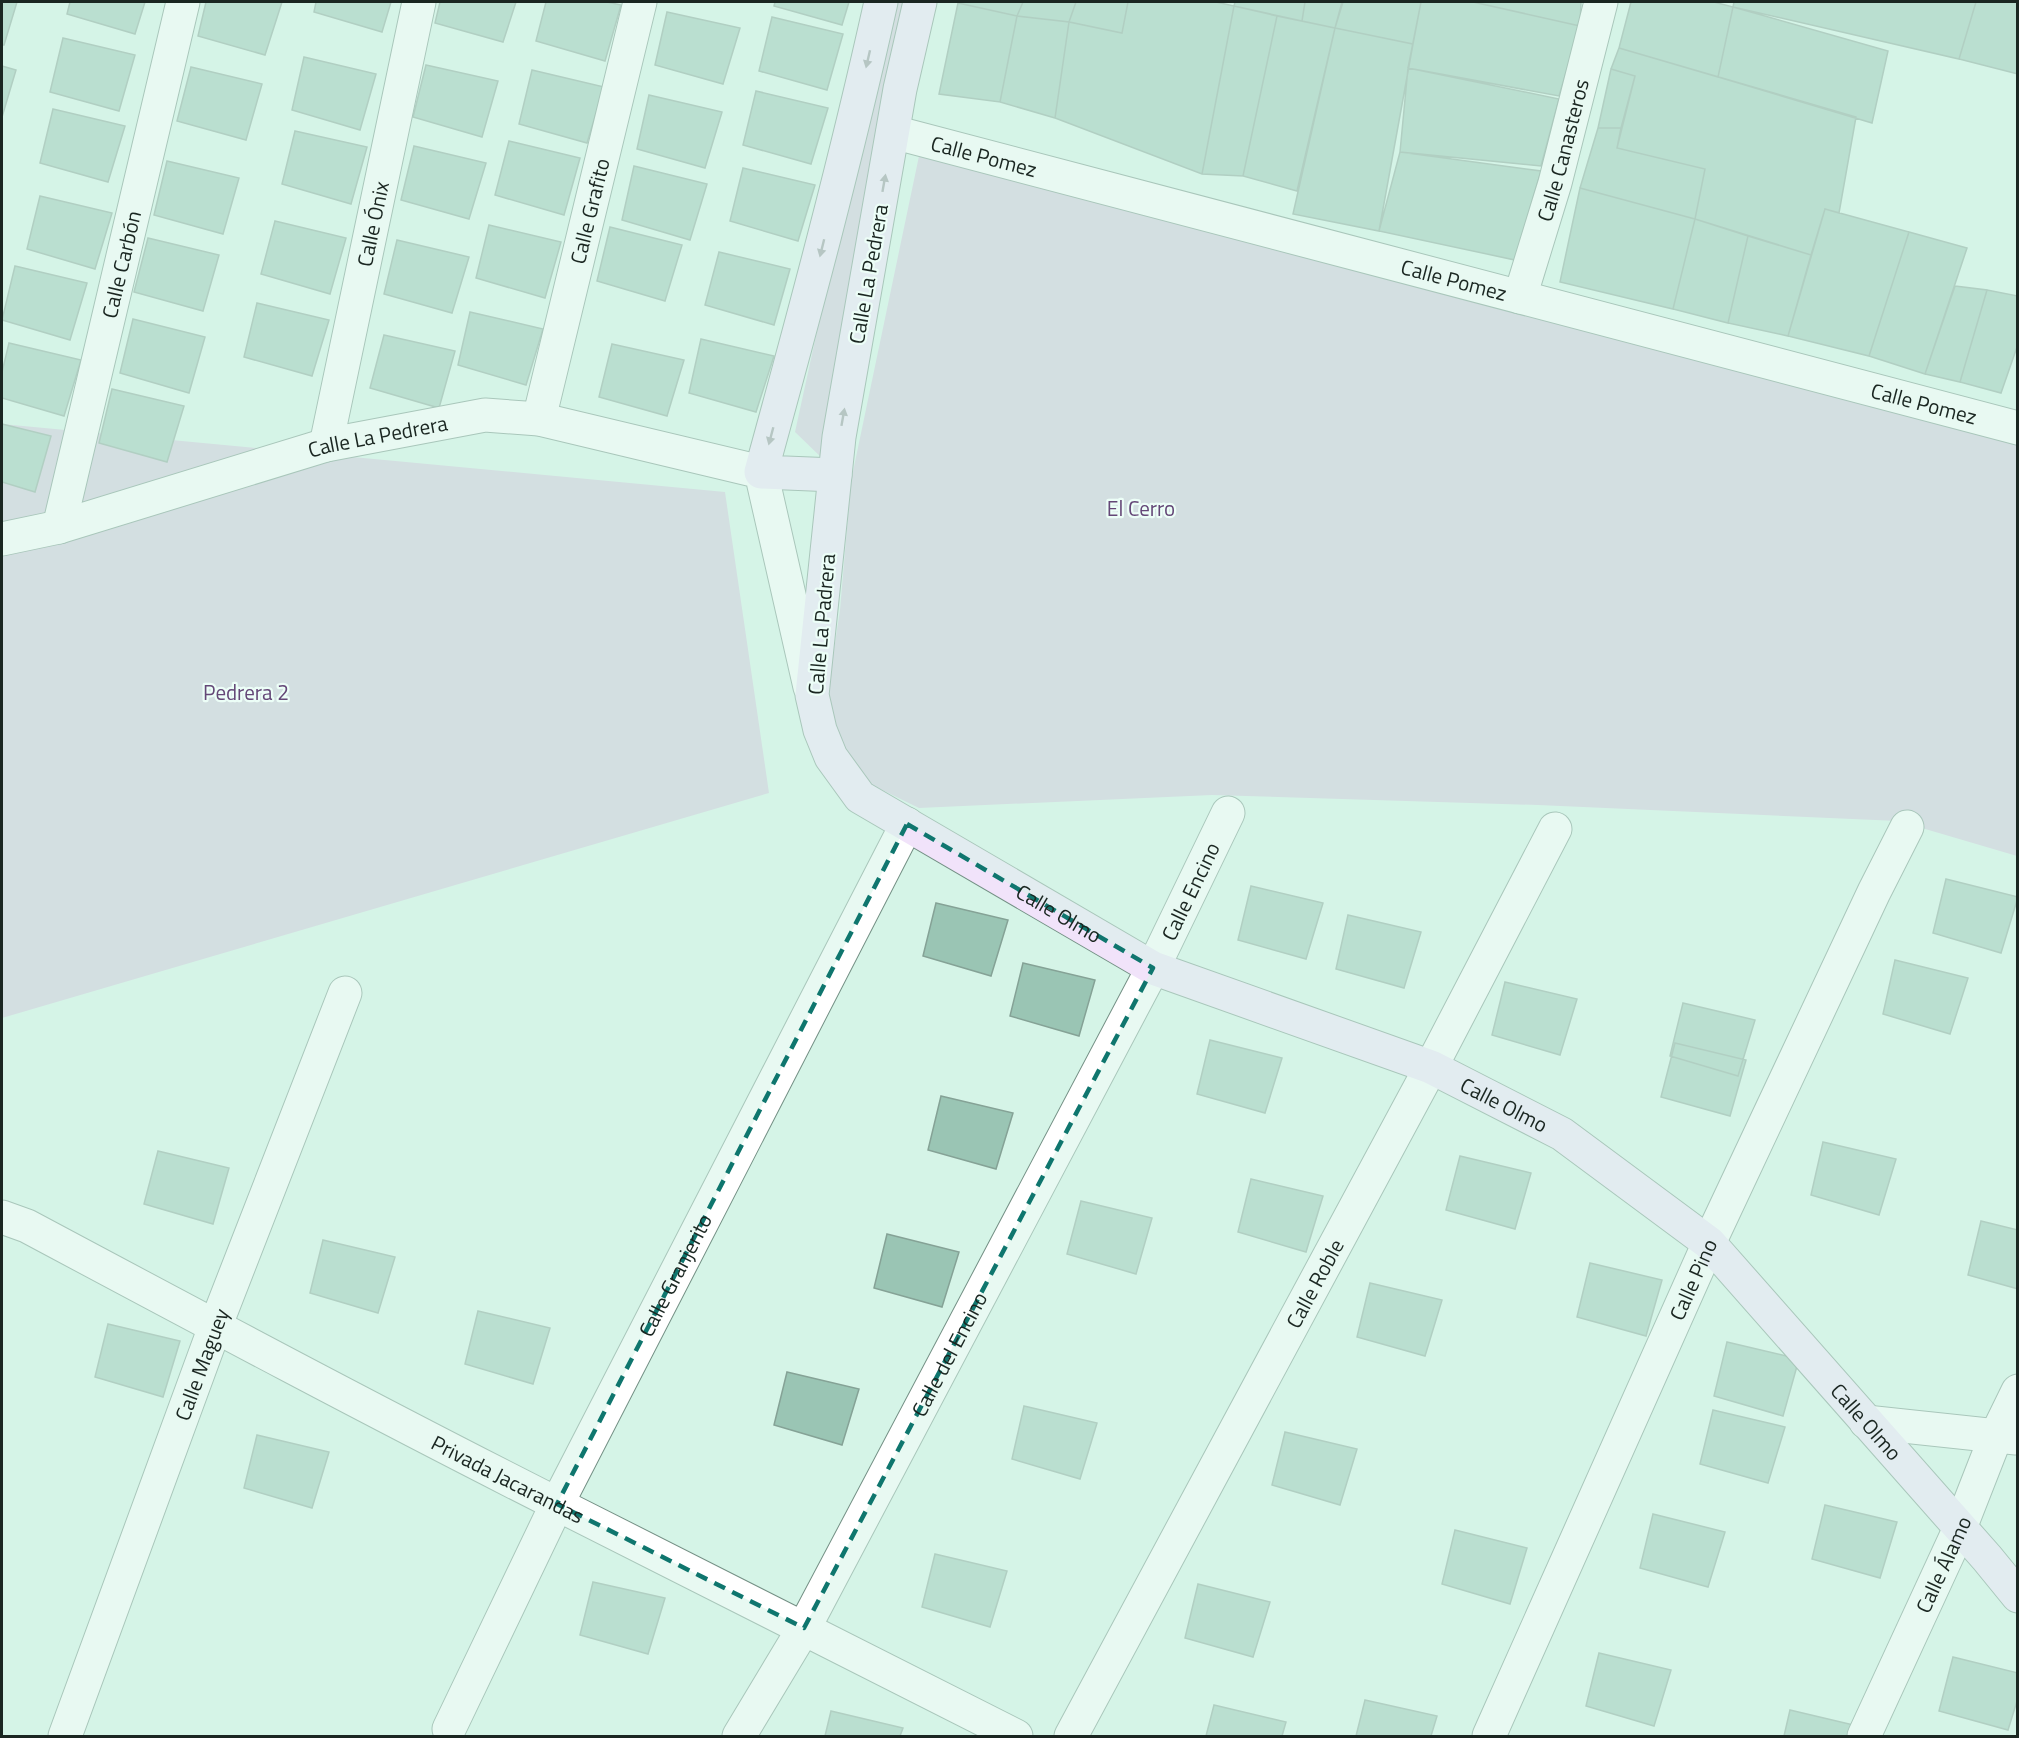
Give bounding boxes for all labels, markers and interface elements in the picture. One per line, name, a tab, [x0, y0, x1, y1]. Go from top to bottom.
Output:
one-way arrow	[863, 49, 873, 68]
street label: Calle Canasteros	[1528, 75, 1597, 225]
street label: Calle Pomez	[928, 127, 1040, 185]
street label: Calle Grafito	[561, 155, 618, 267]
one-way arrow	[879, 174, 888, 193]
street label: Calle Ónix	[348, 178, 397, 269]
street label: Calle La Pedrera	[840, 201, 896, 347]
street label: Calle Carbón	[93, 207, 149, 321]
one-way arrow	[817, 239, 826, 257]
street label: Calle Pomez	[1398, 250, 1510, 309]
street label: Calle Pomez	[1868, 374, 1980, 432]
street label: Calle La Pedrera	[304, 406, 451, 466]
one-way arrow	[838, 407, 847, 426]
one-way arrow	[766, 427, 775, 445]
park label: El Cerro	[1107, 492, 1175, 524]
street label: Calle La Padrera	[799, 552, 843, 696]
park label: Pedrera 2	[203, 676, 289, 708]
street label: Calle Encino	[1153, 837, 1228, 946]
street label: Calle Olmo	[1010, 876, 1108, 951]
street label: Calle Olmo	[1455, 1069, 1553, 1140]
street label: Calle Granjerito	[630, 1208, 720, 1342]
street label: Calle Roble	[1277, 1233, 1352, 1334]
street label: Calle Pino	[1661, 1233, 1725, 1325]
street label: Calle del Encino	[903, 1286, 995, 1422]
street label: Calle Maguey	[166, 1303, 237, 1425]
street label: Calle Olmo	[1823, 1376, 1910, 1467]
street label: Privada Jacarandas	[426, 1426, 590, 1531]
street label: Calle Álamo	[1907, 1511, 1979, 1618]

